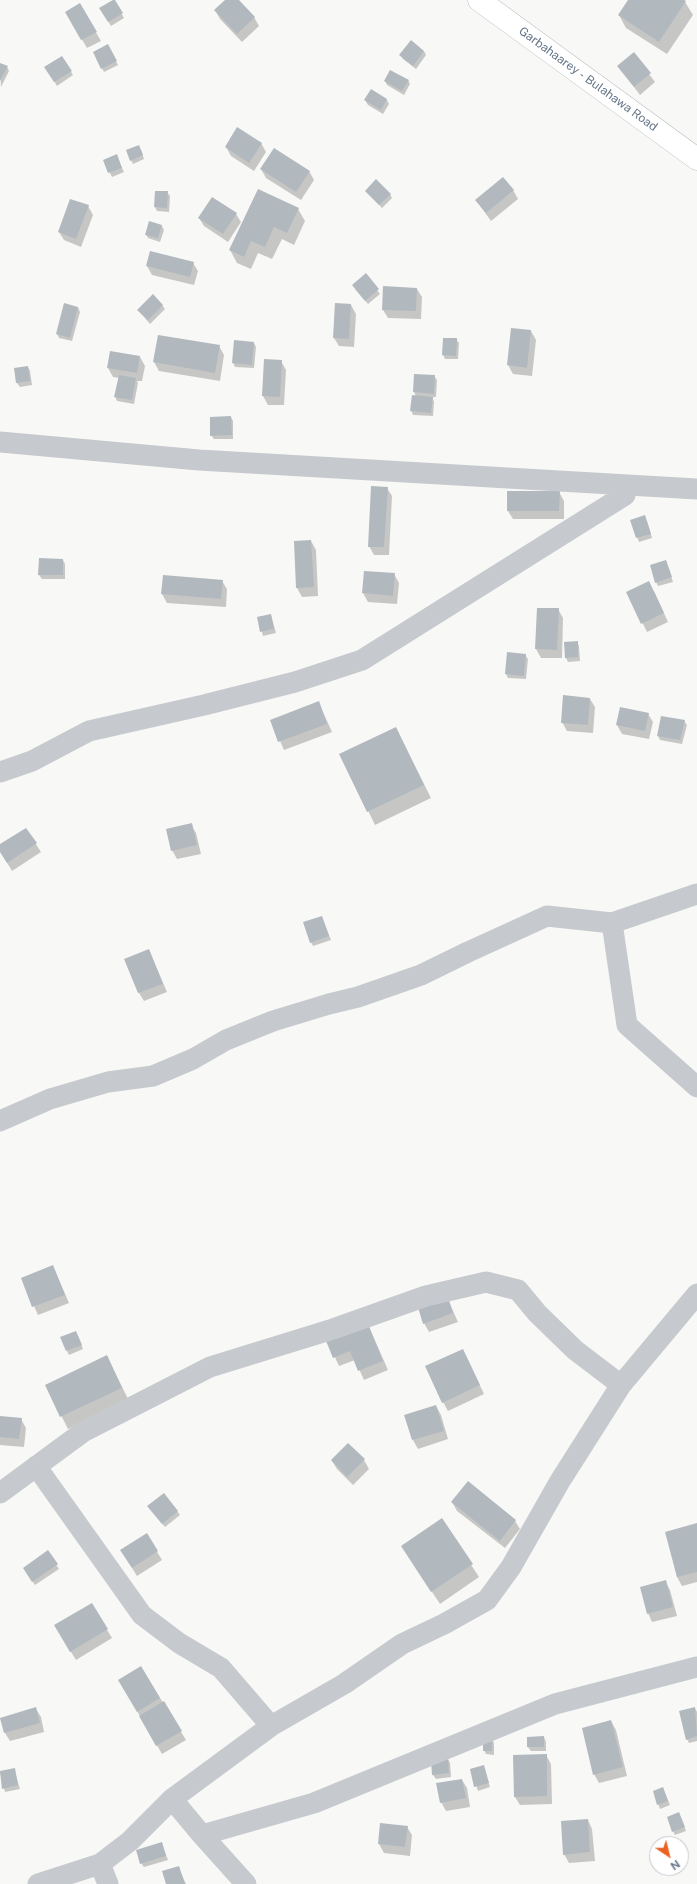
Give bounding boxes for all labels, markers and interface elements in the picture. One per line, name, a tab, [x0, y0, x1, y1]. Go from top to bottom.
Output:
street label: Garbahaarey - Bulahawa Road	[516, 24, 660, 134]
north arrow	[649, 1836, 689, 1876]
text: N	[668, 1858, 682, 1872]

